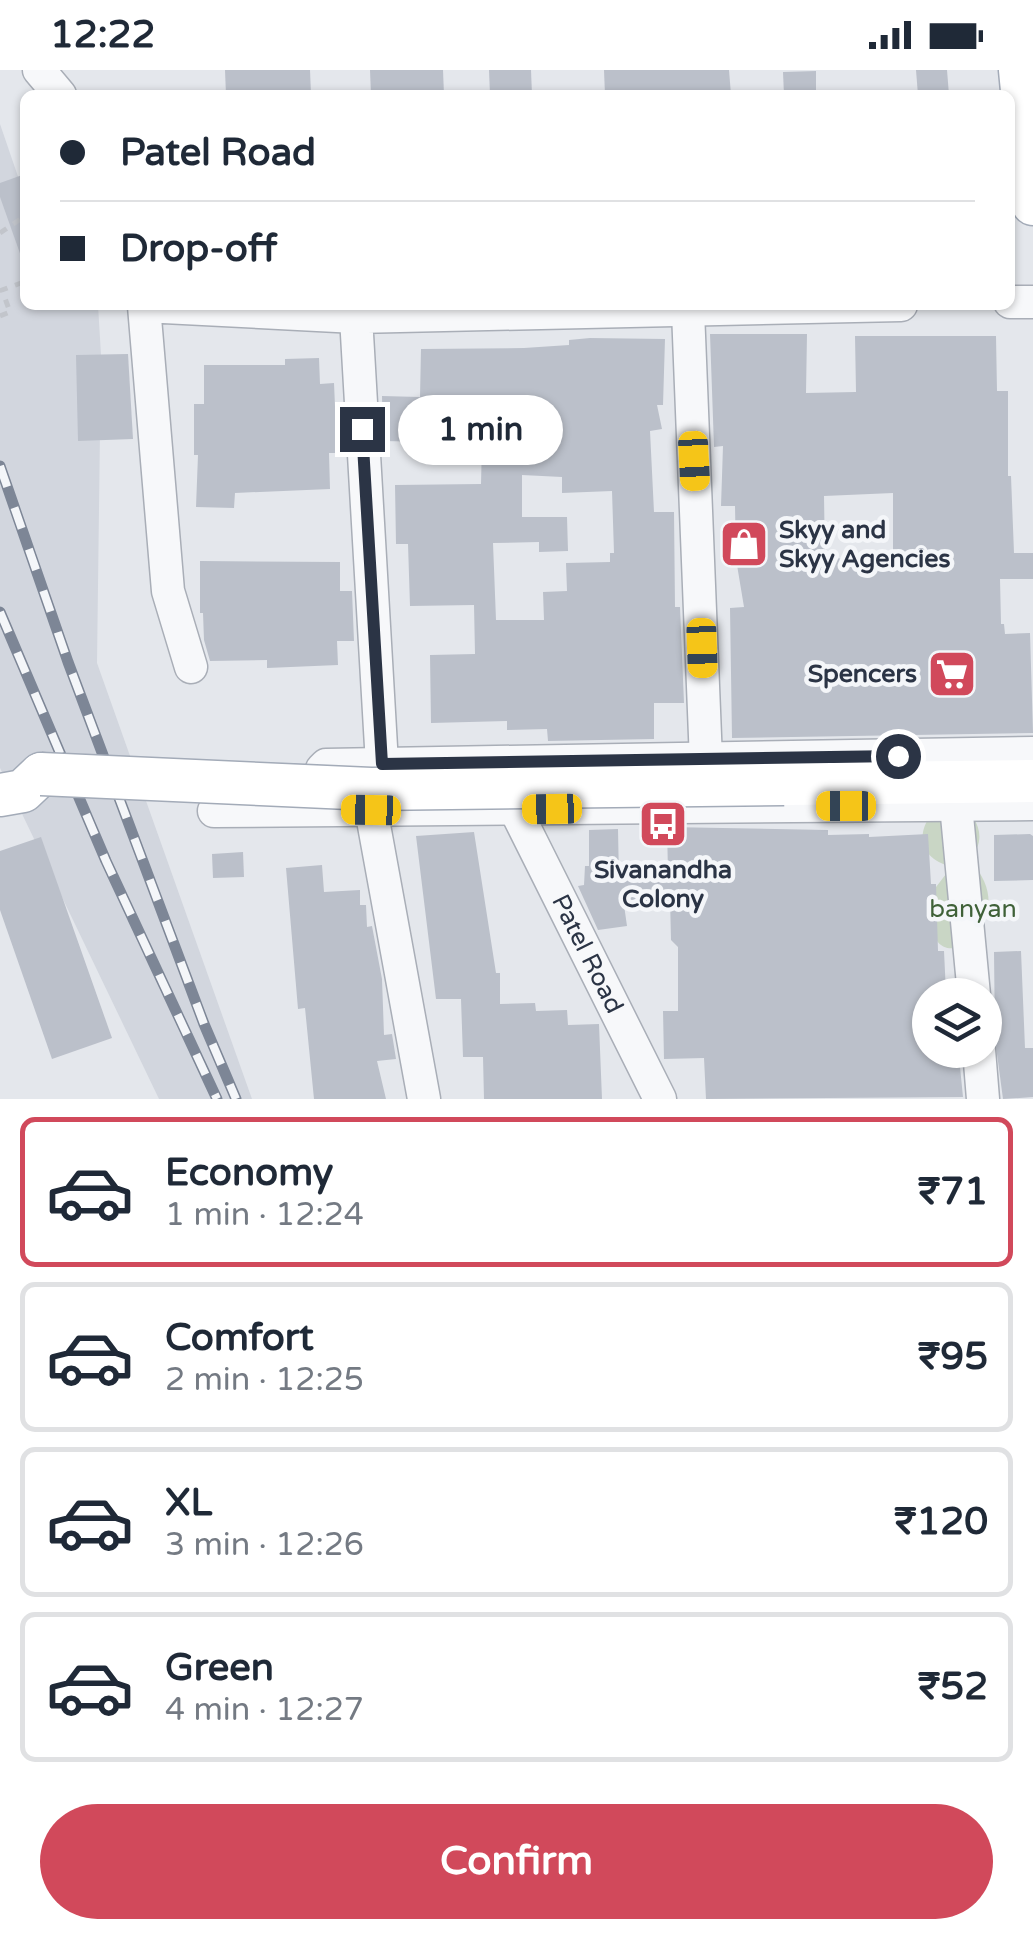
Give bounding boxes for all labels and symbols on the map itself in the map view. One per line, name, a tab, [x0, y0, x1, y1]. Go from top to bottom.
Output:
callout: 1 min	[397, 394, 562, 464]
route end	[340, 407, 385, 452]
car	[677, 430, 711, 492]
place label: Skyy and Skyy Agencies	[779, 515, 950, 574]
shop icon: Skyy and Skyy Agencies	[718, 518, 770, 570]
car	[686, 617, 718, 679]
supermarket icon: Spencers	[926, 648, 978, 700]
place label: Spencers	[808, 659, 917, 689]
route start	[876, 734, 921, 779]
car	[816, 791, 876, 821]
car	[522, 793, 582, 825]
car	[341, 794, 401, 826]
bus stop icon: Sivanandha Colony	[637, 798, 689, 850]
place label: Sivanandha Colony	[594, 855, 732, 914]
street label: Patel Road	[545, 889, 630, 1018]
park label: banyan	[929, 894, 1017, 924]

